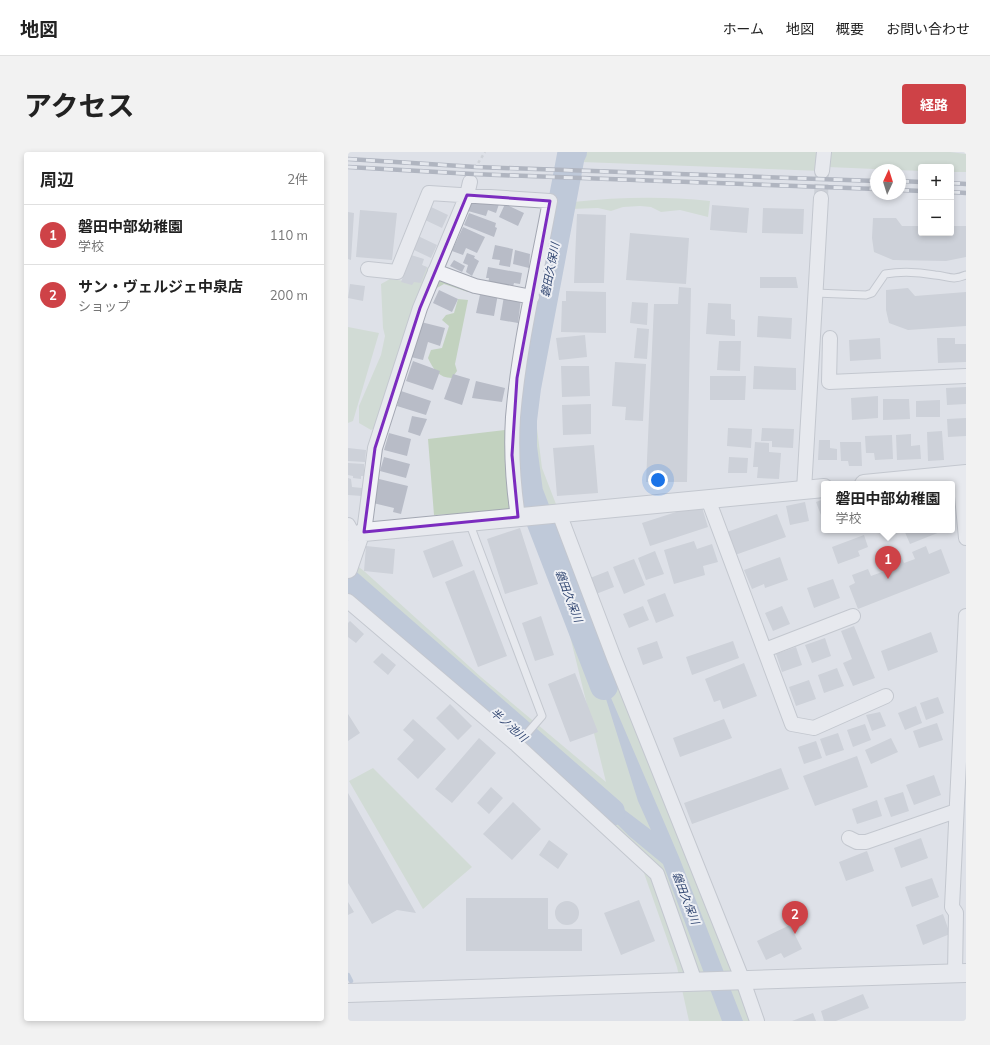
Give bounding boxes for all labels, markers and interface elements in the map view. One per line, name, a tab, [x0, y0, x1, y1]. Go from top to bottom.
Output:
text: 地図	[20, 17, 58, 41]
text: ホーム	[722, 20, 764, 38]
text: 地図	[786, 20, 814, 38]
text: 概要	[836, 20, 864, 38]
text: お問い合わせ	[886, 20, 970, 38]
button: 経路	[902, 84, 966, 124]
text: アクセス	[24, 88, 135, 123]
north arrow	[870, 164, 906, 200]
map controls	[918, 164, 954, 236]
button: +	[918, 164, 954, 200]
text: 周辺	[40, 169, 74, 190]
text: 2件	[287, 171, 308, 187]
button: −	[918, 200, 954, 236]
text: 磐田中部幼稚園	[78, 217, 183, 236]
text: 1	[49, 227, 57, 243]
text: 110 m	[270, 227, 308, 243]
text: 学校	[78, 238, 104, 254]
water label: 磐田久保川	[538, 241, 562, 298]
text: サン・ヴェルジェ中泉店	[78, 277, 243, 296]
text: 2	[49, 287, 57, 303]
text: 200 m	[270, 287, 308, 303]
text: ショップ	[78, 298, 130, 314]
your location	[648, 470, 668, 490]
popup	[821, 481, 955, 533]
text: 磐田中部幼稚園	[835, 489, 941, 508]
text: 学校	[835, 510, 862, 526]
pin: 1	[875, 546, 901, 579]
water label: 磐田久保川	[553, 568, 586, 625]
water label: 半ノ池川	[488, 705, 531, 745]
water label: 磐田久保川	[670, 870, 703, 927]
pin: 2	[782, 901, 808, 934]

